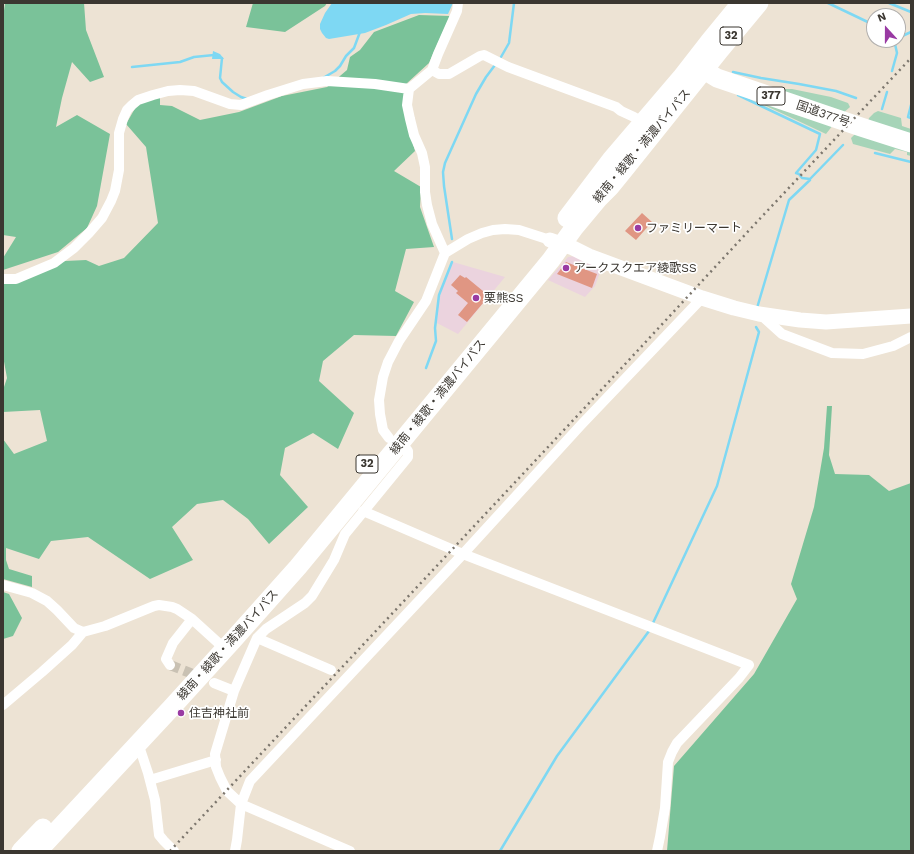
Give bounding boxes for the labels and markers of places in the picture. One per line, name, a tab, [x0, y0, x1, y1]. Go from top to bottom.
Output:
place label: ファミリーマート	[646, 221, 742, 235]
marker: ファミリーマート	[633, 223, 643, 233]
place label: アークスクエア綾歌SS	[574, 261, 697, 275]
marker: アークスクエア綾歌SS	[561, 263, 571, 273]
place label: 栗熊SS	[484, 291, 523, 305]
marker: 栗熊SS	[471, 293, 481, 303]
place label: 住吉神社前	[189, 706, 249, 720]
marker: 住吉神社前	[176, 708, 186, 718]

